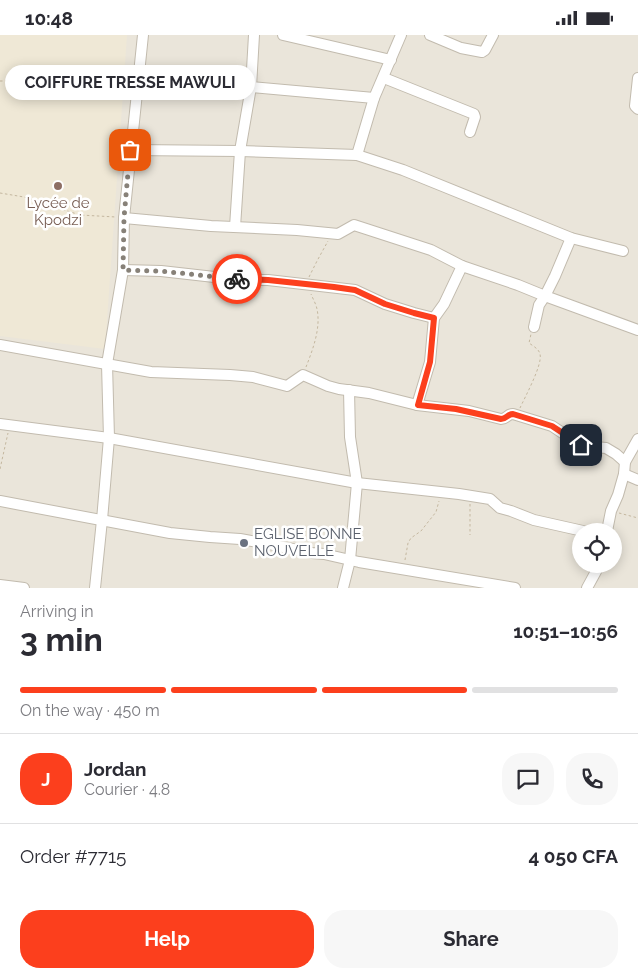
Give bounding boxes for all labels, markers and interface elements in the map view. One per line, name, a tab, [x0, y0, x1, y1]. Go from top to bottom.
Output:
text: 10:48	[25, 7, 73, 29]
callout: COIFFURE TRESSE MAWULI	[5, 65, 255, 100]
text: COIFFURE TRESSE MAWULI	[24, 73, 236, 92]
pin	[109, 129, 151, 171]
icon: bag	[116, 136, 144, 164]
marker: Lycée de Kpodzi	[52, 180, 64, 192]
place label: Lycée de Kpodzi	[26, 194, 90, 229]
courier	[212, 254, 262, 304]
icon: bike	[223, 265, 251, 293]
pin	[560, 424, 602, 466]
icon: home	[567, 431, 595, 459]
map controls	[572, 523, 622, 573]
button: locate	[572, 523, 622, 573]
place label: EGLISE BONNE NOUVELLE	[254, 525, 362, 560]
marker: EGLISE BONNE NOUVELLE	[238, 537, 250, 549]
text: Arriving in	[20, 602, 94, 621]
text: 10:51–10:56	[513, 620, 618, 642]
text: 3 min	[20, 621, 103, 658]
text: On the way · 450 m	[20, 701, 160, 720]
button: chat	[502, 753, 554, 805]
button: phone	[566, 753, 618, 805]
text: Jordan	[84, 758, 147, 780]
text: J	[41, 768, 51, 790]
text: Courier · 4.8	[84, 780, 170, 799]
text: Order #7715	[20, 845, 126, 867]
text: 4 050 CFA	[528, 845, 618, 867]
button: Help	[20, 910, 314, 968]
button: Share	[324, 910, 618, 968]

